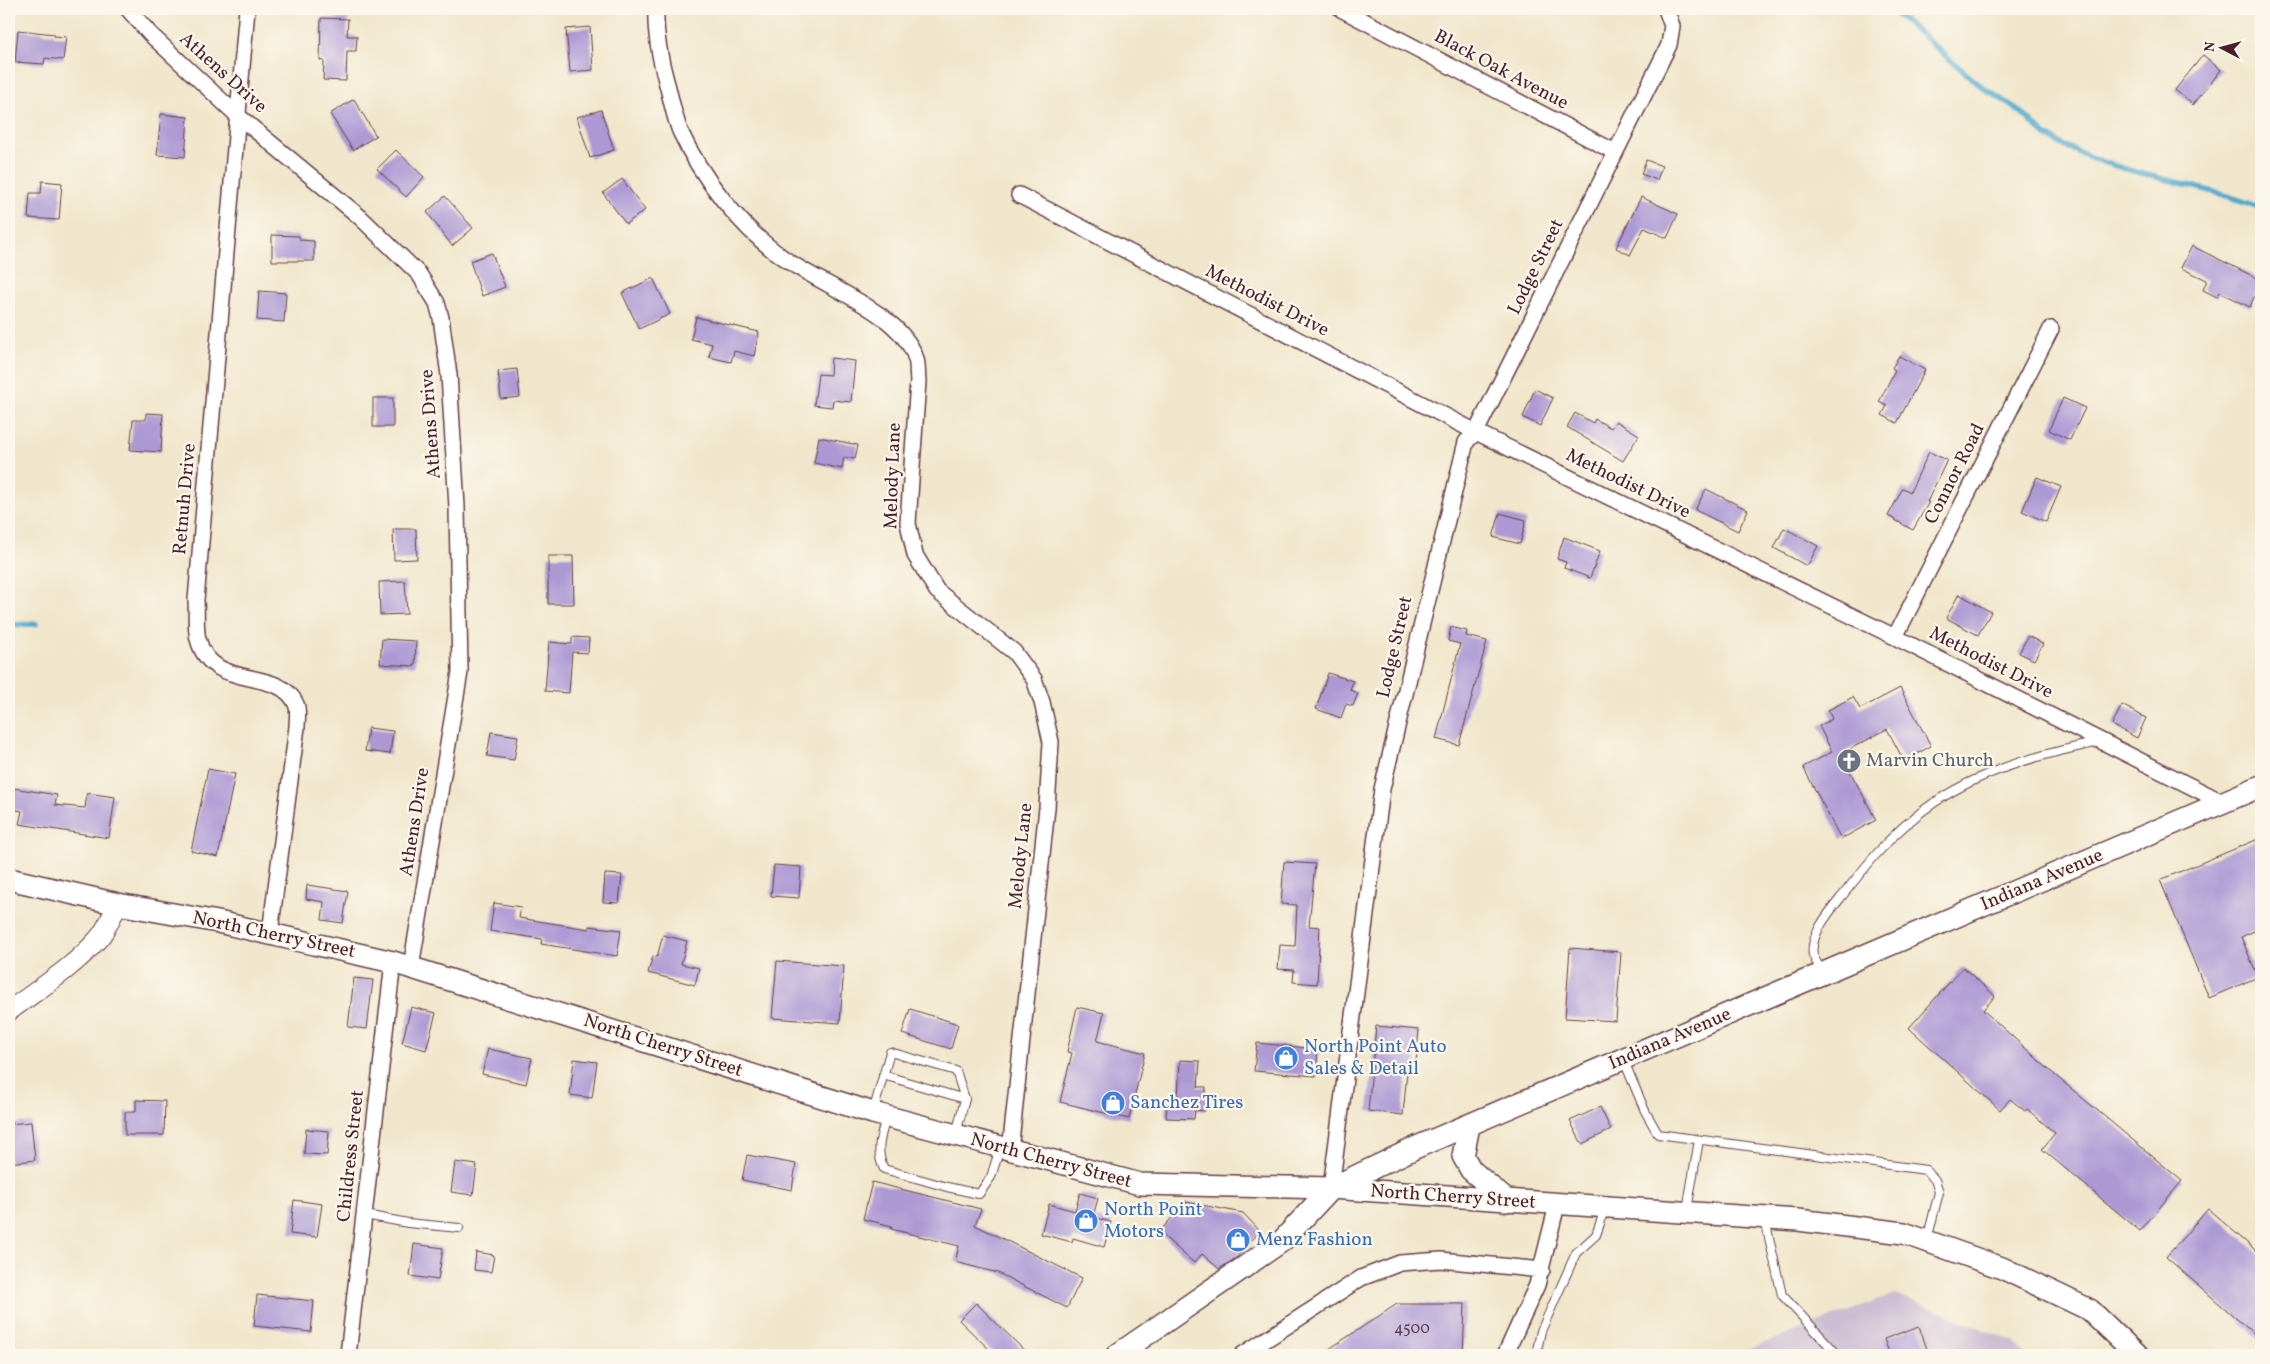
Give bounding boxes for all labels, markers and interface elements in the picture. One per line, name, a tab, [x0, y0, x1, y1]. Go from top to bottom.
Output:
north arrow	[2198, 22, 2248, 72]
street label: Black Oak Avenue	[1429, 24, 1573, 116]
street label: Athens Drive	[174, 27, 272, 119]
text: N	[2201, 41, 2221, 53]
street label: Lodge Street	[1502, 214, 1571, 319]
street label: Methodist Drive	[1201, 259, 1333, 343]
street label: Athens Drive	[414, 368, 448, 480]
street label: Connor Road	[1918, 419, 1992, 529]
street label: Melody Lane	[878, 422, 908, 530]
street label: Retnuh Drive	[167, 442, 203, 556]
street label: Methodist Drive	[1561, 443, 1695, 525]
street label: Lodge Street	[1371, 593, 1419, 700]
street label: Methodist Drive	[1925, 621, 2057, 705]
church icon: Marvin Church	[1836, 748, 1862, 774]
place label: Marvin Church	[1866, 748, 1994, 774]
street label: Athens Drive	[394, 766, 436, 878]
street label: Melody Lane	[1002, 802, 1040, 910]
street label: Indiana Avenue	[1977, 842, 2107, 918]
street label: North Cherry Street	[190, 905, 358, 965]
street label: Indiana Avenue	[1605, 1001, 1735, 1077]
street label: North Cherry Street	[580, 1008, 746, 1084]
place label: North Point Auto Sales & Detail	[1304, 1034, 1447, 1082]
shop icon: North Point Auto Sales & Detail	[1273, 1045, 1299, 1071]
street label: Childress Street	[331, 1088, 371, 1223]
shop icon: Sanchez Tires	[1100, 1090, 1126, 1116]
place label: Sanchez Tires	[1130, 1090, 1243, 1116]
street label: North Cherry Street	[967, 1127, 1135, 1195]
street label: North Cherry Street	[1369, 1178, 1537, 1216]
place label: North Point Motors	[1104, 1197, 1203, 1245]
shop icon: North Point Motors	[1073, 1208, 1099, 1234]
shop icon: Menz Fashion	[1225, 1227, 1251, 1253]
place label: Menz Fashion	[1256, 1227, 1373, 1253]
house number: 4500	[1394, 1318, 1430, 1340]

